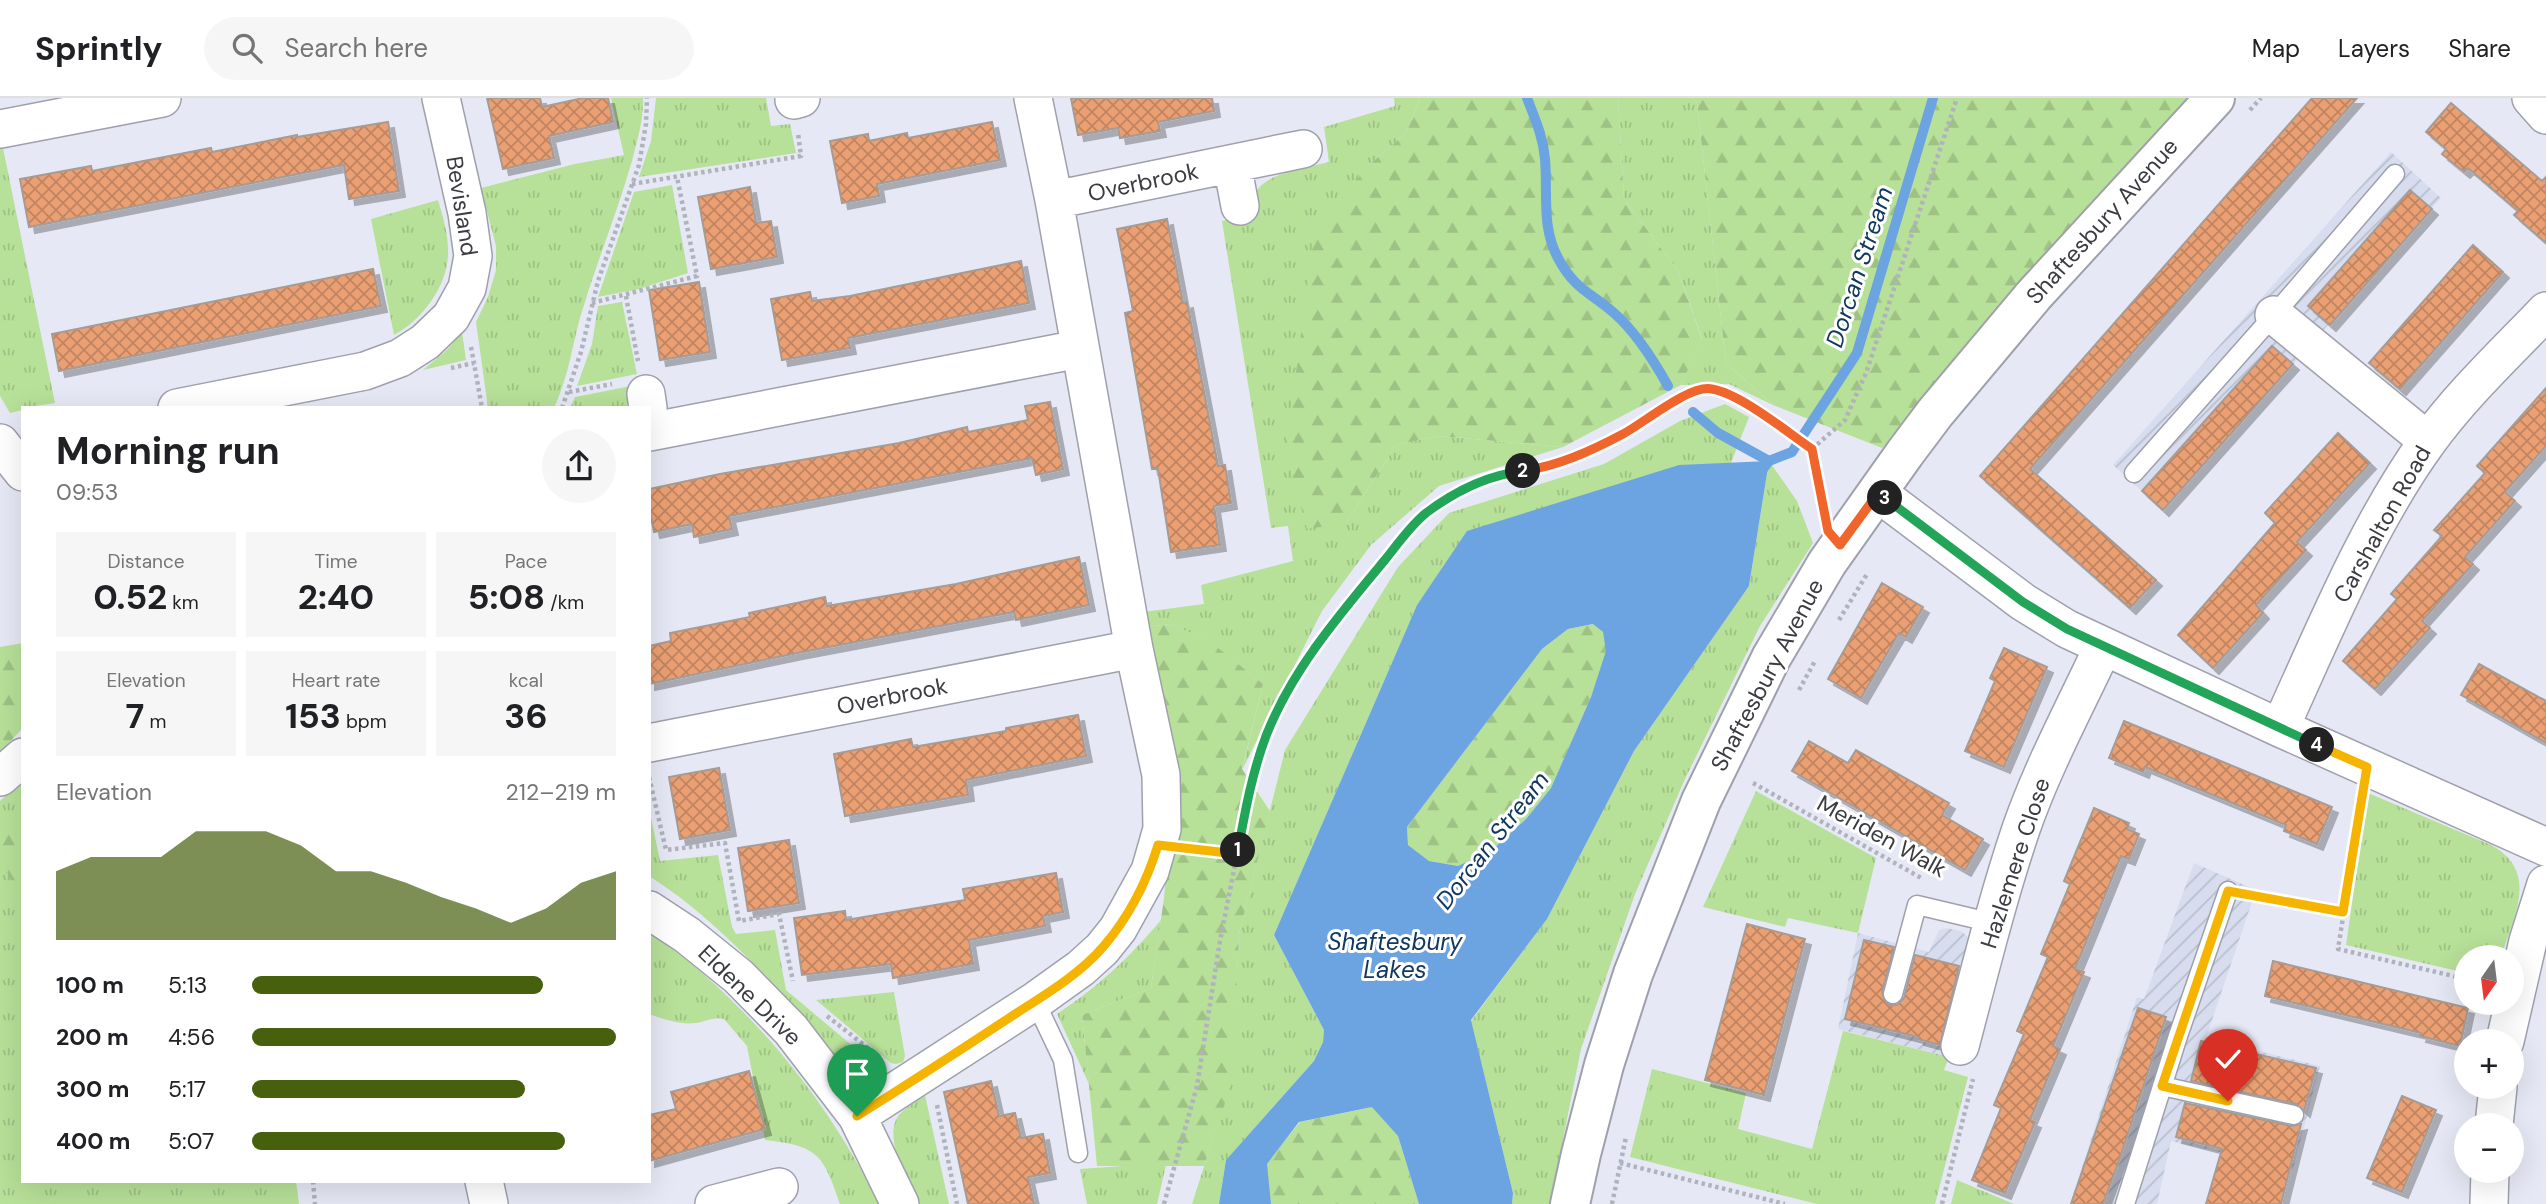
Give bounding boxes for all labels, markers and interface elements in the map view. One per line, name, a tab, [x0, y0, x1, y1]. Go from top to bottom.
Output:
search box	[204, 17, 694, 80]
text: Sprintly	[35, 27, 162, 70]
icon: search	[228, 29, 266, 67]
text: Search here	[284, 31, 428, 65]
text: Map	[2252, 33, 2300, 64]
text: Layers	[2338, 33, 2410, 64]
text: Share	[2448, 33, 2511, 64]
street label: Shaftesbury Avenue	[2019, 132, 2185, 310]
street label: Bevisland	[439, 154, 485, 258]
street label: Overbrook	[1085, 156, 1201, 208]
water label: Dorcan Stream	[1818, 183, 1900, 351]
text: Morning run	[56, 426, 280, 476]
button: share	[542, 429, 616, 503]
street label: Carshalton Road	[2326, 440, 2438, 608]
pin: 2	[1506, 454, 1540, 488]
text: 2	[1517, 458, 1528, 483]
text: 09:53	[56, 477, 118, 507]
pin: 3	[1868, 480, 1902, 516]
text: 3	[1879, 485, 1890, 510]
text: Distance	[107, 549, 185, 574]
text: Time	[315, 549, 357, 574]
text: Pace	[505, 549, 547, 574]
text: 0.52	[93, 574, 167, 620]
text: 2:40	[298, 574, 374, 620]
text: 5:08	[468, 574, 545, 620]
street label: Shaftesbury Avenue	[1704, 574, 1830, 776]
text: km	[167, 590, 199, 615]
text: /km	[545, 590, 584, 615]
text: Elevation	[106, 668, 186, 693]
text: Heart rate	[292, 668, 380, 693]
text: kcal	[509, 668, 543, 693]
street label: Overbrook	[834, 670, 950, 721]
text: 7	[126, 693, 144, 739]
text: 153	[285, 693, 341, 739]
text: 36	[504, 693, 548, 739]
text: m	[144, 709, 166, 734]
text: bpm	[341, 709, 387, 734]
pin: 4	[2300, 728, 2334, 762]
text: 4	[2310, 732, 2323, 757]
water label: Dorcan Stream	[1428, 765, 1556, 915]
street label: Hazlemere Close	[1973, 774, 2057, 952]
text: Elevation	[56, 777, 152, 807]
text: 212–219 m	[505, 777, 616, 807]
street label: Meriden Walk	[1812, 788, 1952, 884]
pin: 1	[1220, 832, 1256, 868]
text: 1	[1234, 837, 1241, 862]
water label: Shaftesbury Lakes	[1328, 926, 1463, 985]
street label: Eldene Drive	[692, 938, 808, 1052]
north arrow	[2454, 945, 2524, 1015]
map controls	[2454, 945, 2524, 1183]
text: 100 m	[56, 970, 124, 1000]
text: 5:13	[168, 970, 207, 1000]
text: 200 m	[56, 1022, 129, 1052]
text: 4:56	[168, 1022, 215, 1052]
pin	[2198, 1029, 2258, 1101]
button: +	[2454, 1029, 2524, 1099]
icon: check	[2209, 1040, 2247, 1078]
pin	[827, 1044, 887, 1116]
icon: arrive	[838, 1055, 876, 1093]
text: 300 m	[56, 1074, 129, 1104]
text: 5:17	[168, 1074, 206, 1104]
button: −	[2454, 1113, 2524, 1183]
text: 400 m	[56, 1126, 130, 1156]
text: 5:07	[168, 1126, 214, 1156]

